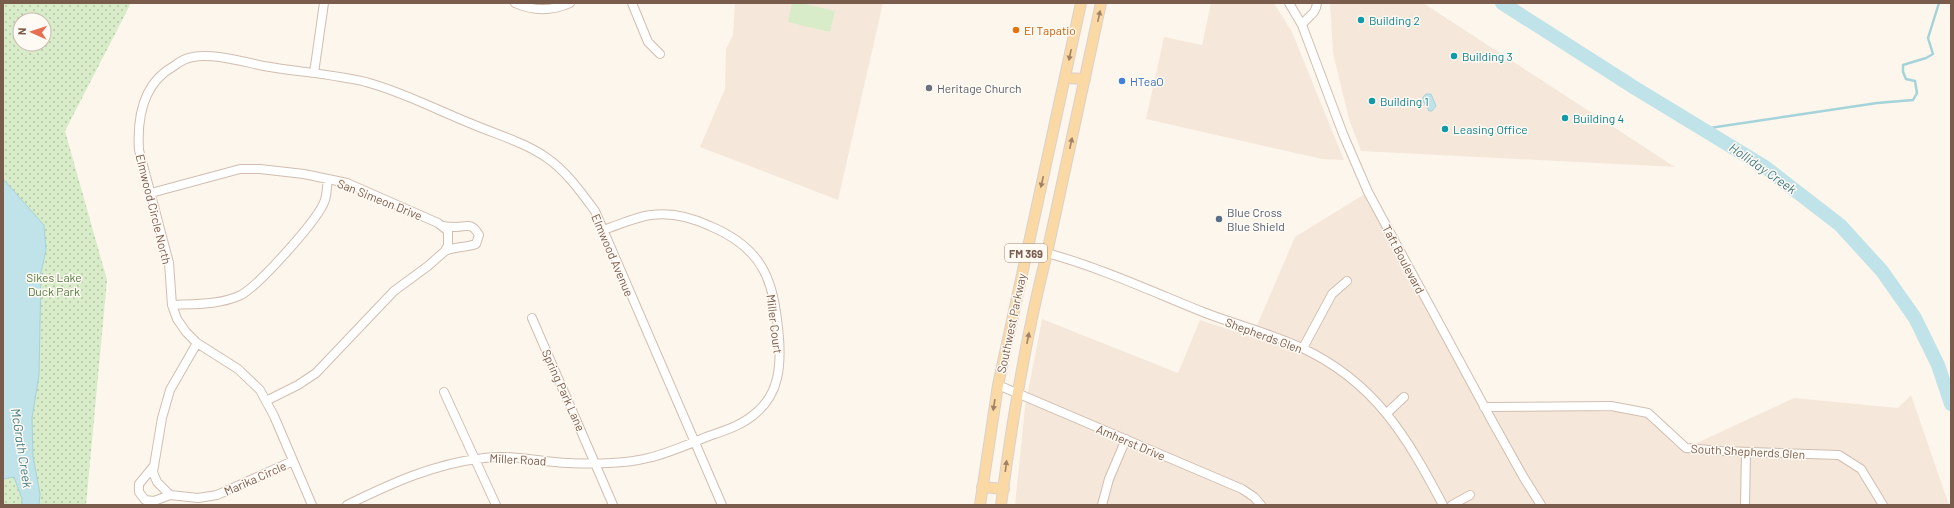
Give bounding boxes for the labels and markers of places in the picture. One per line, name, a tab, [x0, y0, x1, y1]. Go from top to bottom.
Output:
place label: Building 2	[1369, 13, 1420, 27]
marker: Building 2	[1356, 15, 1366, 25]
place label: El Tapatio	[1024, 23, 1076, 37]
marker: El Tapatio	[1011, 25, 1021, 35]
place label: Building 3	[1462, 49, 1513, 63]
marker: Building 3	[1449, 51, 1459, 61]
place label: HTeaO	[1130, 74, 1164, 88]
marker: HTeaO	[1117, 76, 1127, 86]
place label: Heritage Church	[937, 81, 1022, 95]
marker: Heritage Church	[924, 83, 934, 93]
place label: Building 1	[1380, 94, 1429, 108]
marker: Building 1	[1367, 96, 1377, 106]
place label: Building 4	[1573, 111, 1624, 125]
marker: Building 4	[1560, 113, 1570, 123]
place label: Leasing Office	[1453, 122, 1528, 136]
marker: Leasing Office	[1440, 124, 1450, 134]
place label: Blue Cross Blue Shield	[1227, 205, 1285, 233]
marker: Blue Cross Blue Shield	[1214, 214, 1224, 224]

